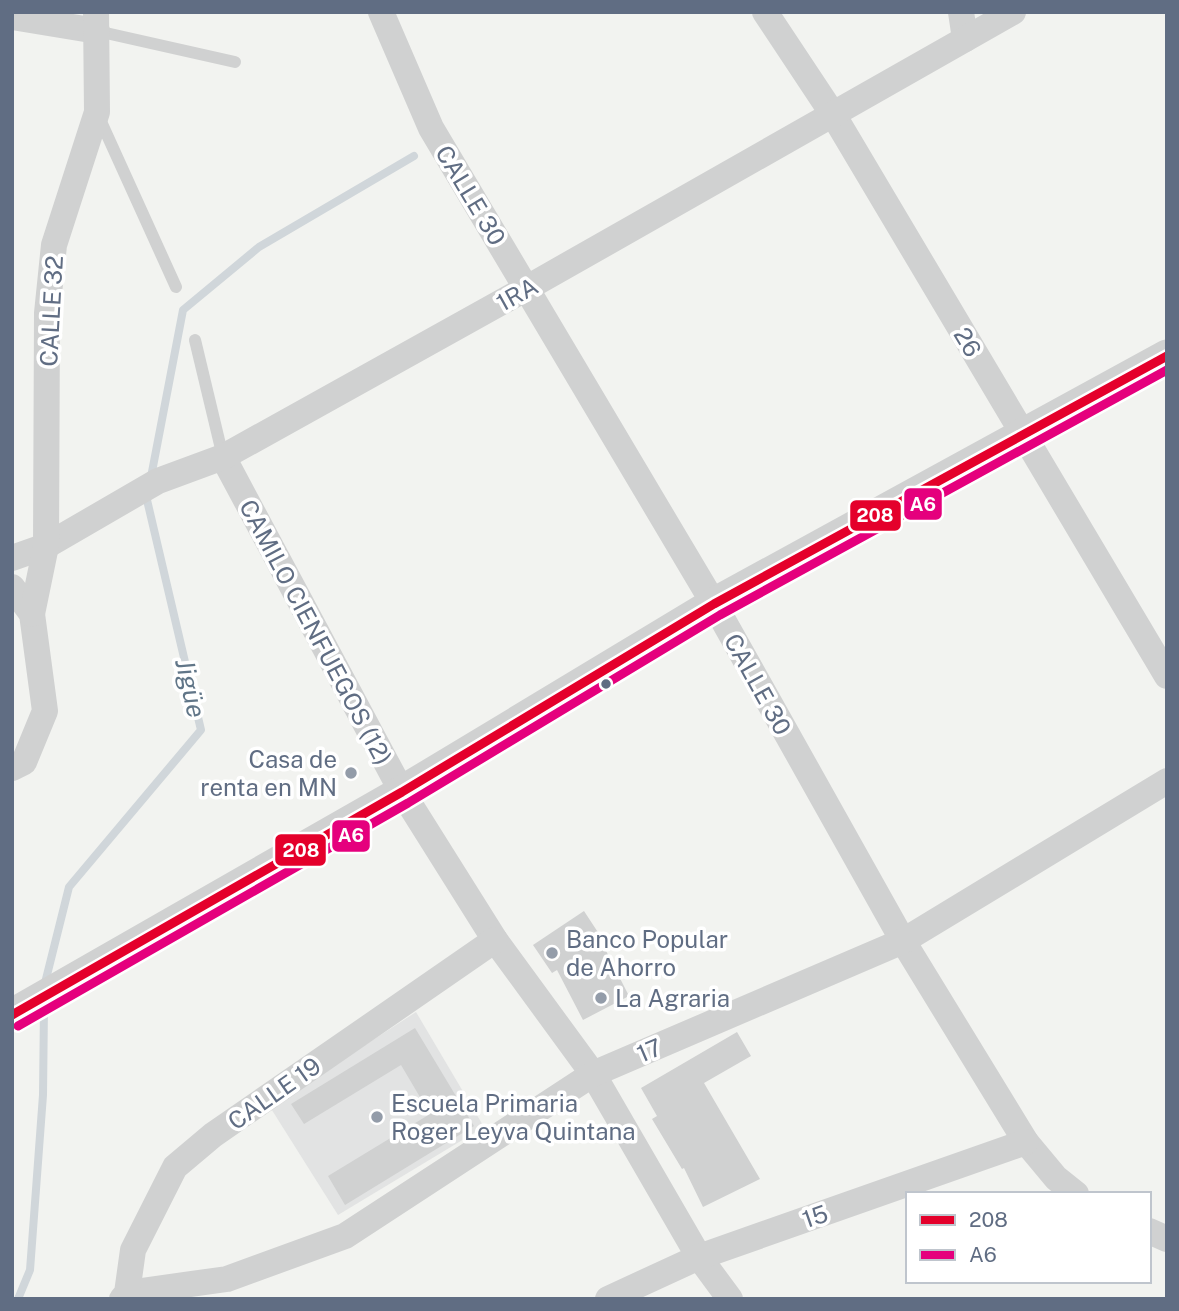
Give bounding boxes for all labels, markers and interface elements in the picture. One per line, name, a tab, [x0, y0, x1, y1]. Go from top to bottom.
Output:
street label: CALLE 30	[430, 140, 512, 250]
street label: CALLE 32	[34, 255, 68, 367]
street label: 1RA	[491, 271, 543, 317]
street label: 26	[948, 322, 988, 362]
line badge: A6	[903, 487, 943, 521]
text: A6	[910, 493, 936, 515]
street label: CAMILO CIENFUEGOS (12)	[234, 495, 398, 769]
line badge: 208	[849, 499, 902, 532]
text: 208	[856, 504, 894, 526]
street label: CALLE 30	[719, 629, 797, 739]
water label: Jigüe	[169, 655, 213, 721]
unlabelled marker	[599, 677, 613, 691]
place label: Casa de renta en MN	[200, 745, 337, 801]
marker: Casa de renta en MN	[343, 765, 359, 781]
line badge: A6	[331, 819, 371, 853]
text: A6	[338, 824, 364, 846]
line badge: 208	[274, 833, 327, 867]
text: 208	[282, 839, 320, 861]
place label: Banco Popular de Ahorro	[566, 925, 728, 981]
marker: Banco Popular de Ahorro	[544, 945, 560, 961]
place label: La Agraria	[615, 984, 730, 1012]
marker: La Agraria	[593, 990, 609, 1006]
street label: 17	[632, 1032, 666, 1068]
street label: CALLE 19	[222, 1051, 326, 1135]
place label: Escuela Primaria Roger Leyva Quintana	[391, 1089, 636, 1145]
marker: Escuela Primaria Roger Leyva Quintana	[369, 1109, 385, 1125]
legend	[906, 1192, 1151, 1283]
street label: 15	[799, 1199, 831, 1233]
text: 208	[969, 1207, 1008, 1232]
text: A6	[969, 1242, 997, 1267]

